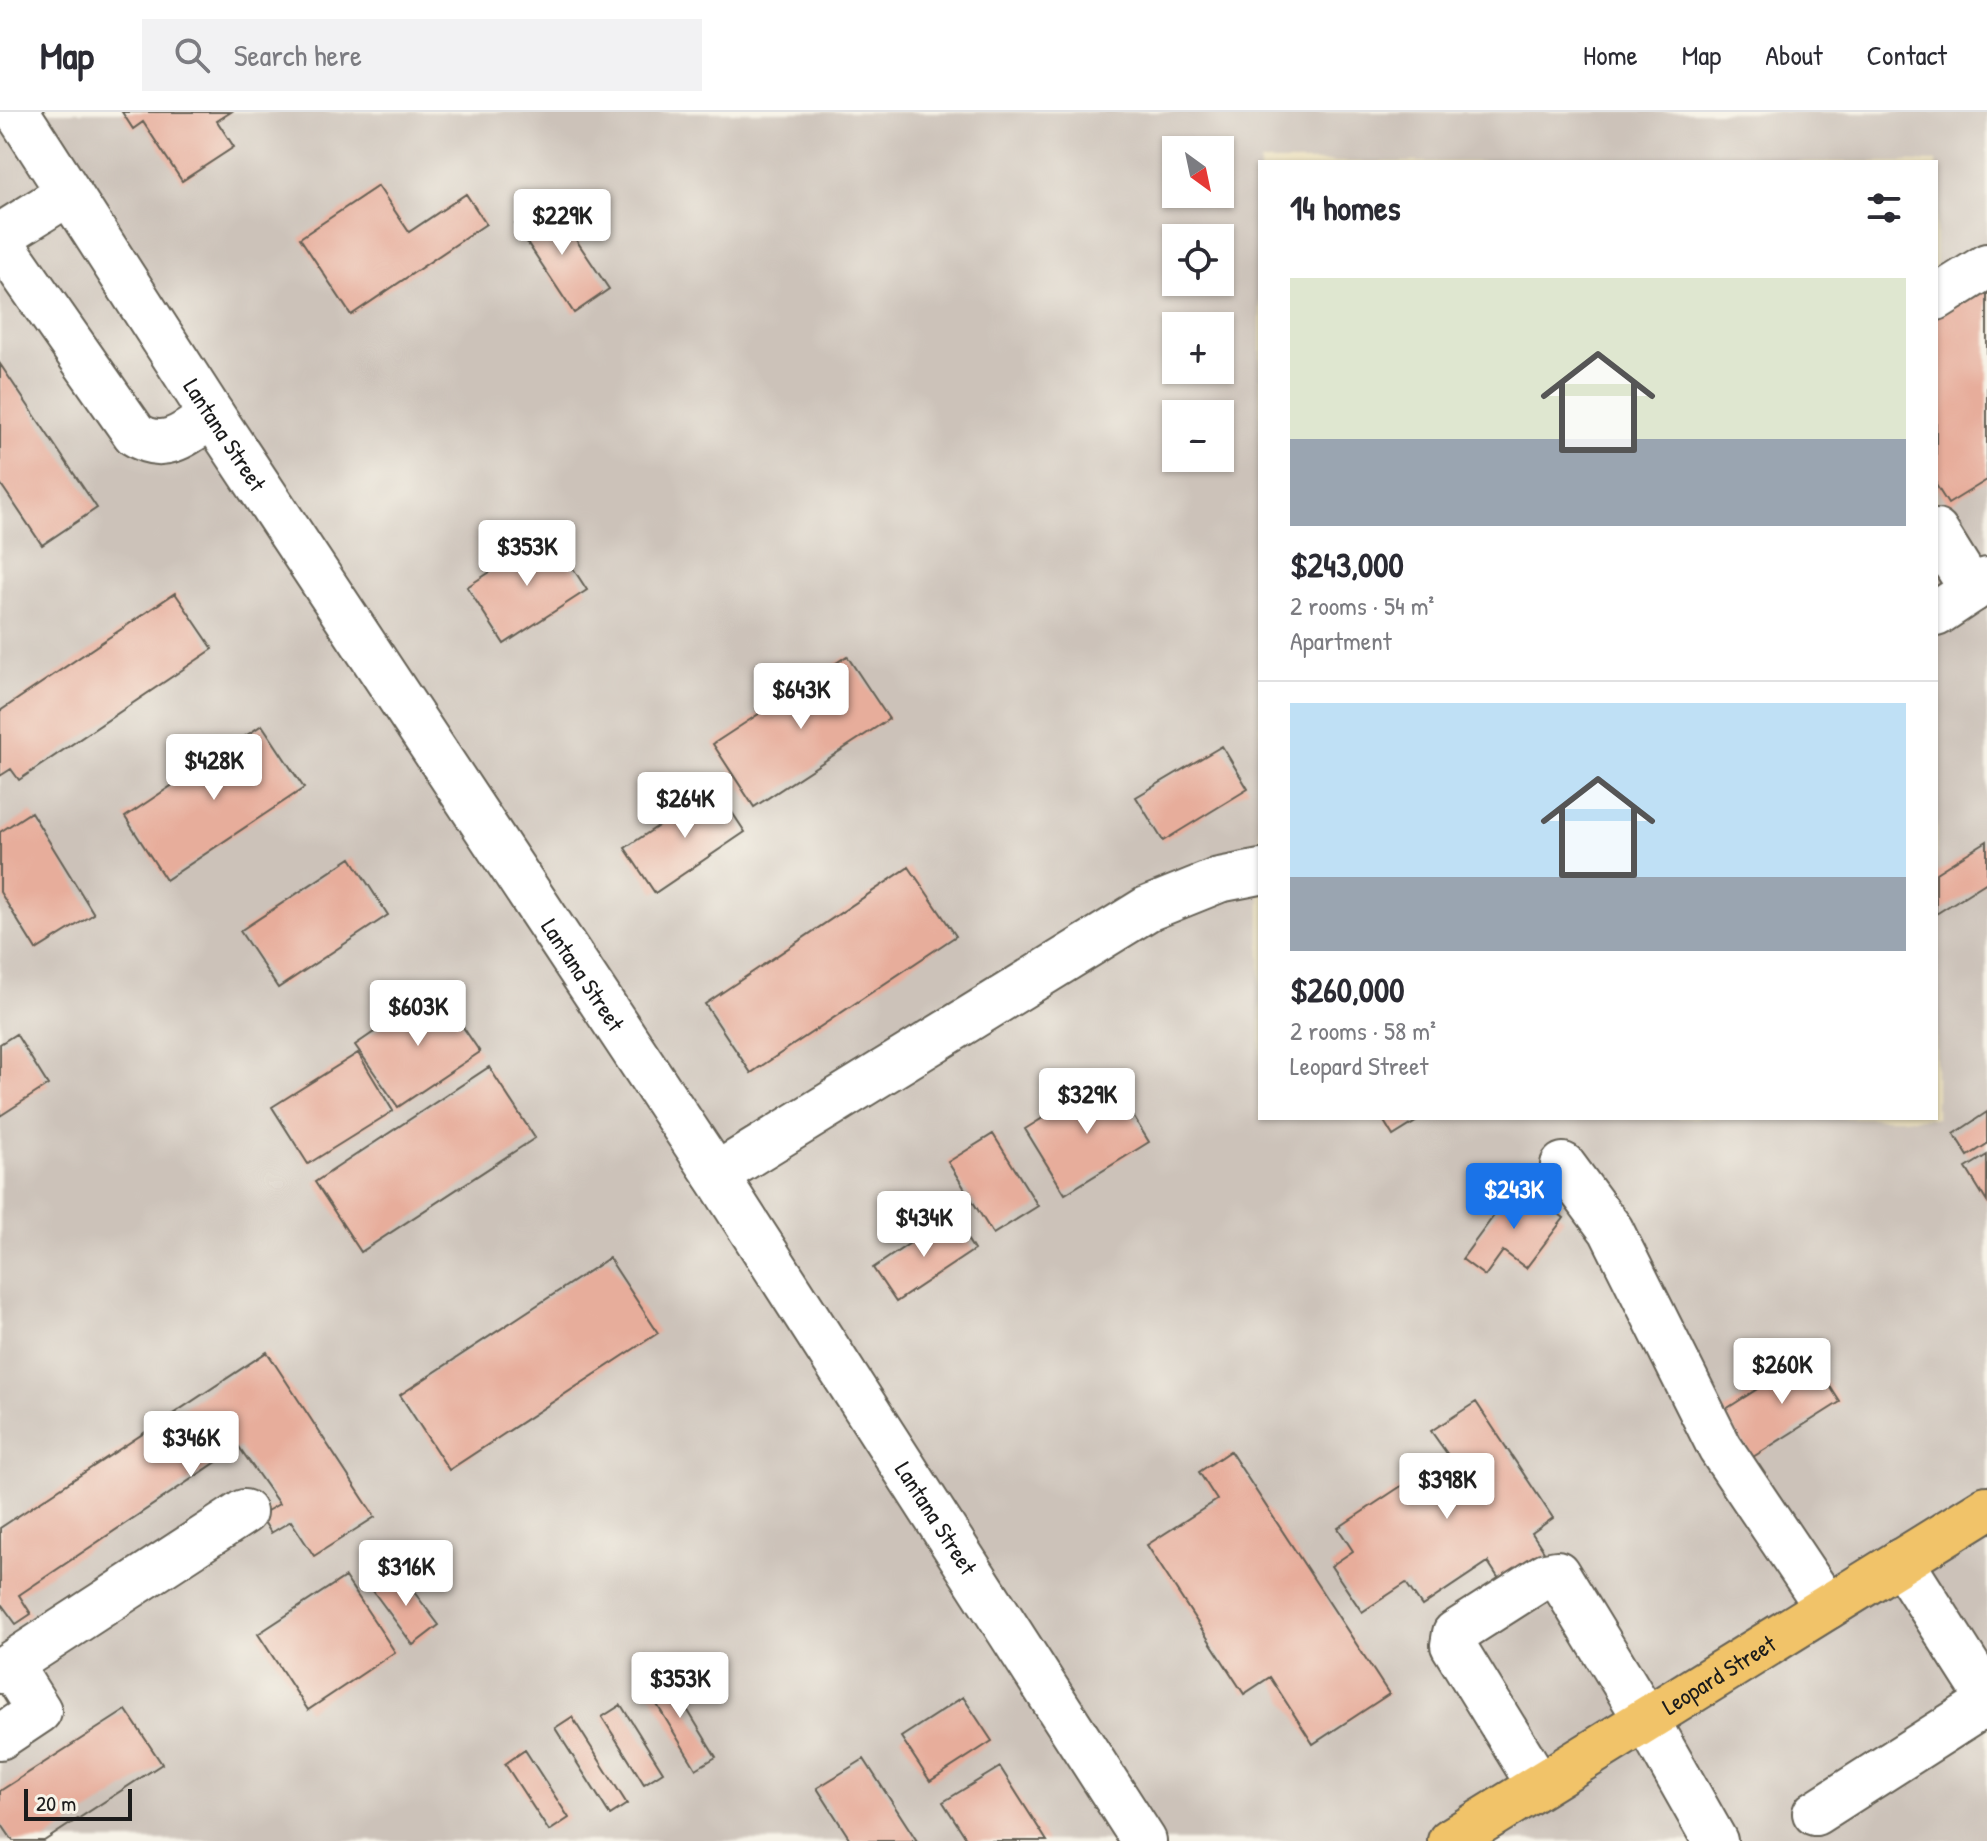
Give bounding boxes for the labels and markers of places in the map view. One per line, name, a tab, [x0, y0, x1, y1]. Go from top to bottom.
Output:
pin: $229K	[506, 189, 618, 257]
pin: $353K	[471, 520, 583, 588]
pin: $643K	[745, 663, 857, 731]
pin: $428K	[158, 734, 270, 802]
pin: $264K	[629, 772, 741, 840]
pin: $603K	[362, 980, 474, 1048]
pin: $329K	[1031, 1068, 1143, 1136]
pin: $243K	[1458, 1163, 1570, 1231]
pin: $434K	[868, 1191, 980, 1259]
pin: $260K	[1726, 1338, 1838, 1406]
pin: $346K	[135, 1411, 247, 1479]
pin: $398K	[1391, 1453, 1503, 1521]
pin: $316K	[350, 1540, 462, 1608]
pin: $353K	[624, 1652, 736, 1720]

